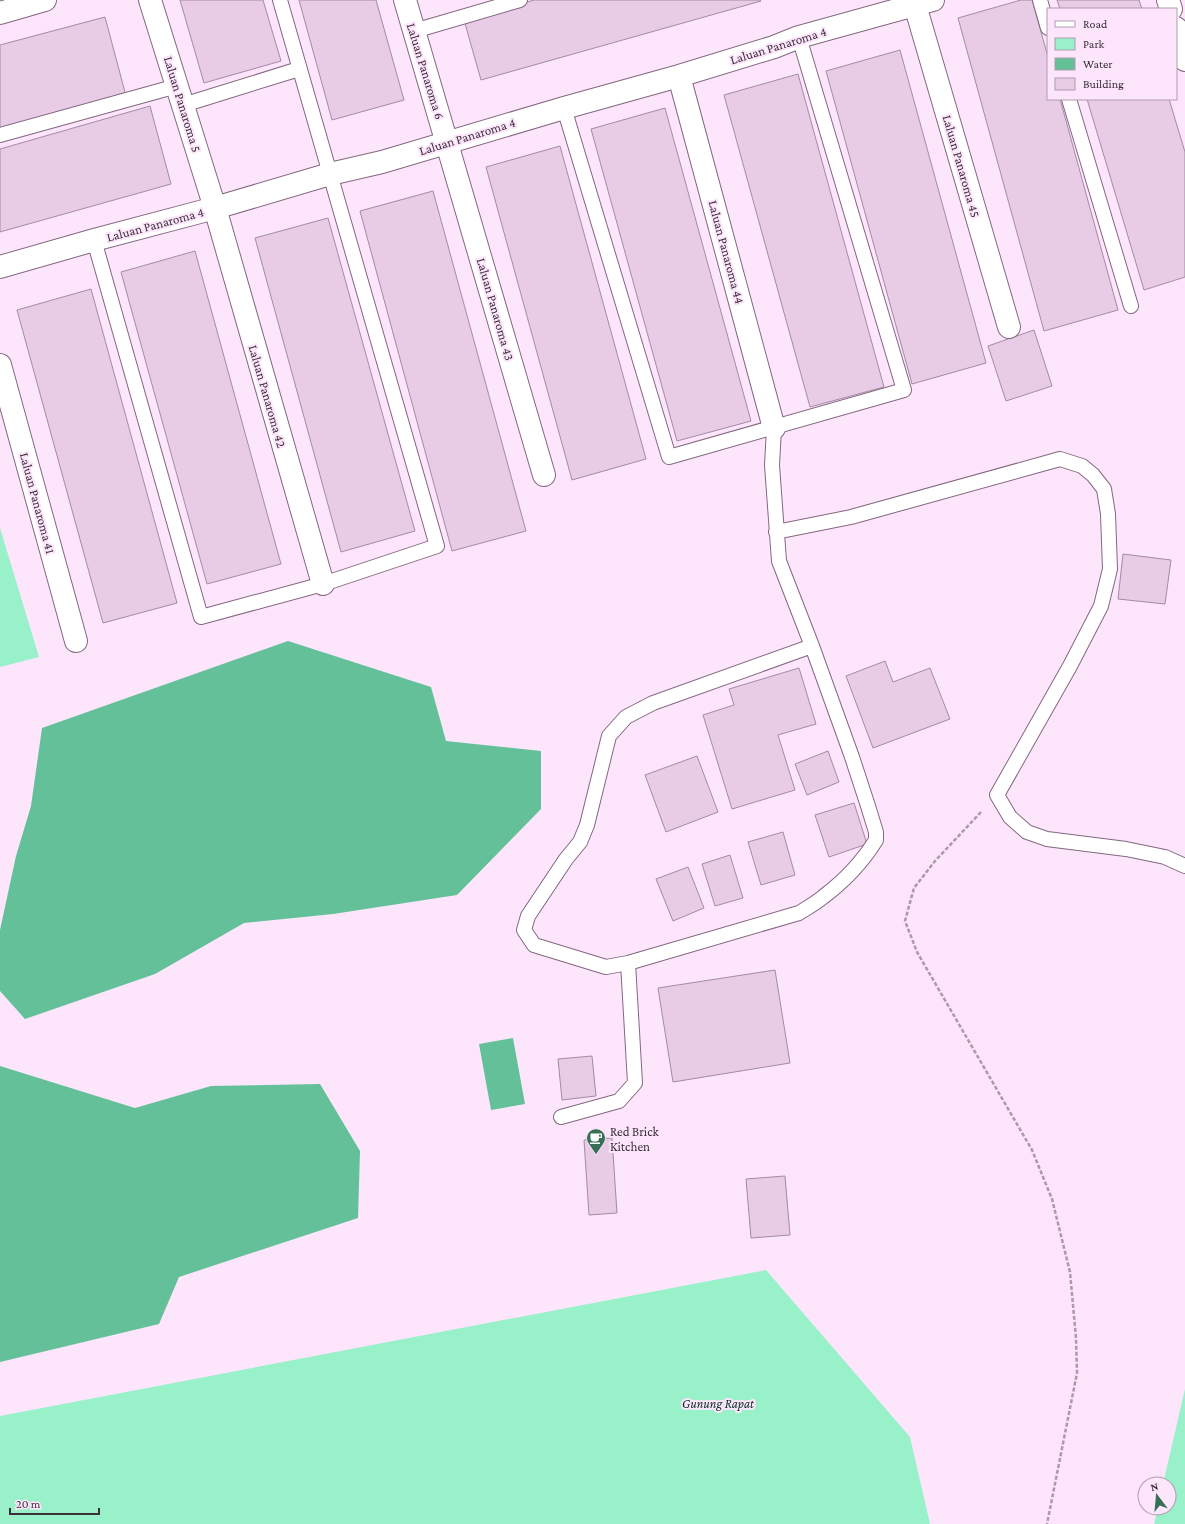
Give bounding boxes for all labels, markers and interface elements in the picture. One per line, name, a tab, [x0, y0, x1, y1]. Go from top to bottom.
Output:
legend	[1047, 8, 1177, 100]
text: Road	[1083, 17, 1108, 31]
street label: Laluan Panaroma 6	[404, 21, 447, 121]
street label: Laluan Panaroma 4	[728, 24, 828, 67]
text: Park	[1083, 37, 1105, 51]
street label: Laluan Panaroma 5	[161, 54, 204, 154]
text: Water	[1083, 57, 1113, 71]
text: Building	[1083, 77, 1124, 91]
street label: Laluan Panaroma 45	[940, 113, 983, 219]
street label: Laluan Panaroma 4	[417, 115, 517, 158]
street label: Laluan Panaroma 44	[705, 199, 748, 306]
street label: Laluan Panaroma 4	[105, 204, 206, 245]
street label: Laluan Panaroma 43	[474, 256, 517, 362]
street label: Laluan Panaroma 42	[246, 343, 289, 449]
street label: Laluan Panaroma 41	[17, 451, 58, 555]
place label: Red Brick Kitchen	[610, 1124, 660, 1154]
cafe icon: Red Brick Kitchen	[585, 1127, 607, 1155]
park label: Gunung Rapat	[682, 1396, 754, 1411]
north arrow	[1137, 1476, 1177, 1516]
text: N	[1149, 1479, 1160, 1493]
scale bar	[10, 1490, 99, 1516]
text: 20 m	[16, 1497, 41, 1511]

